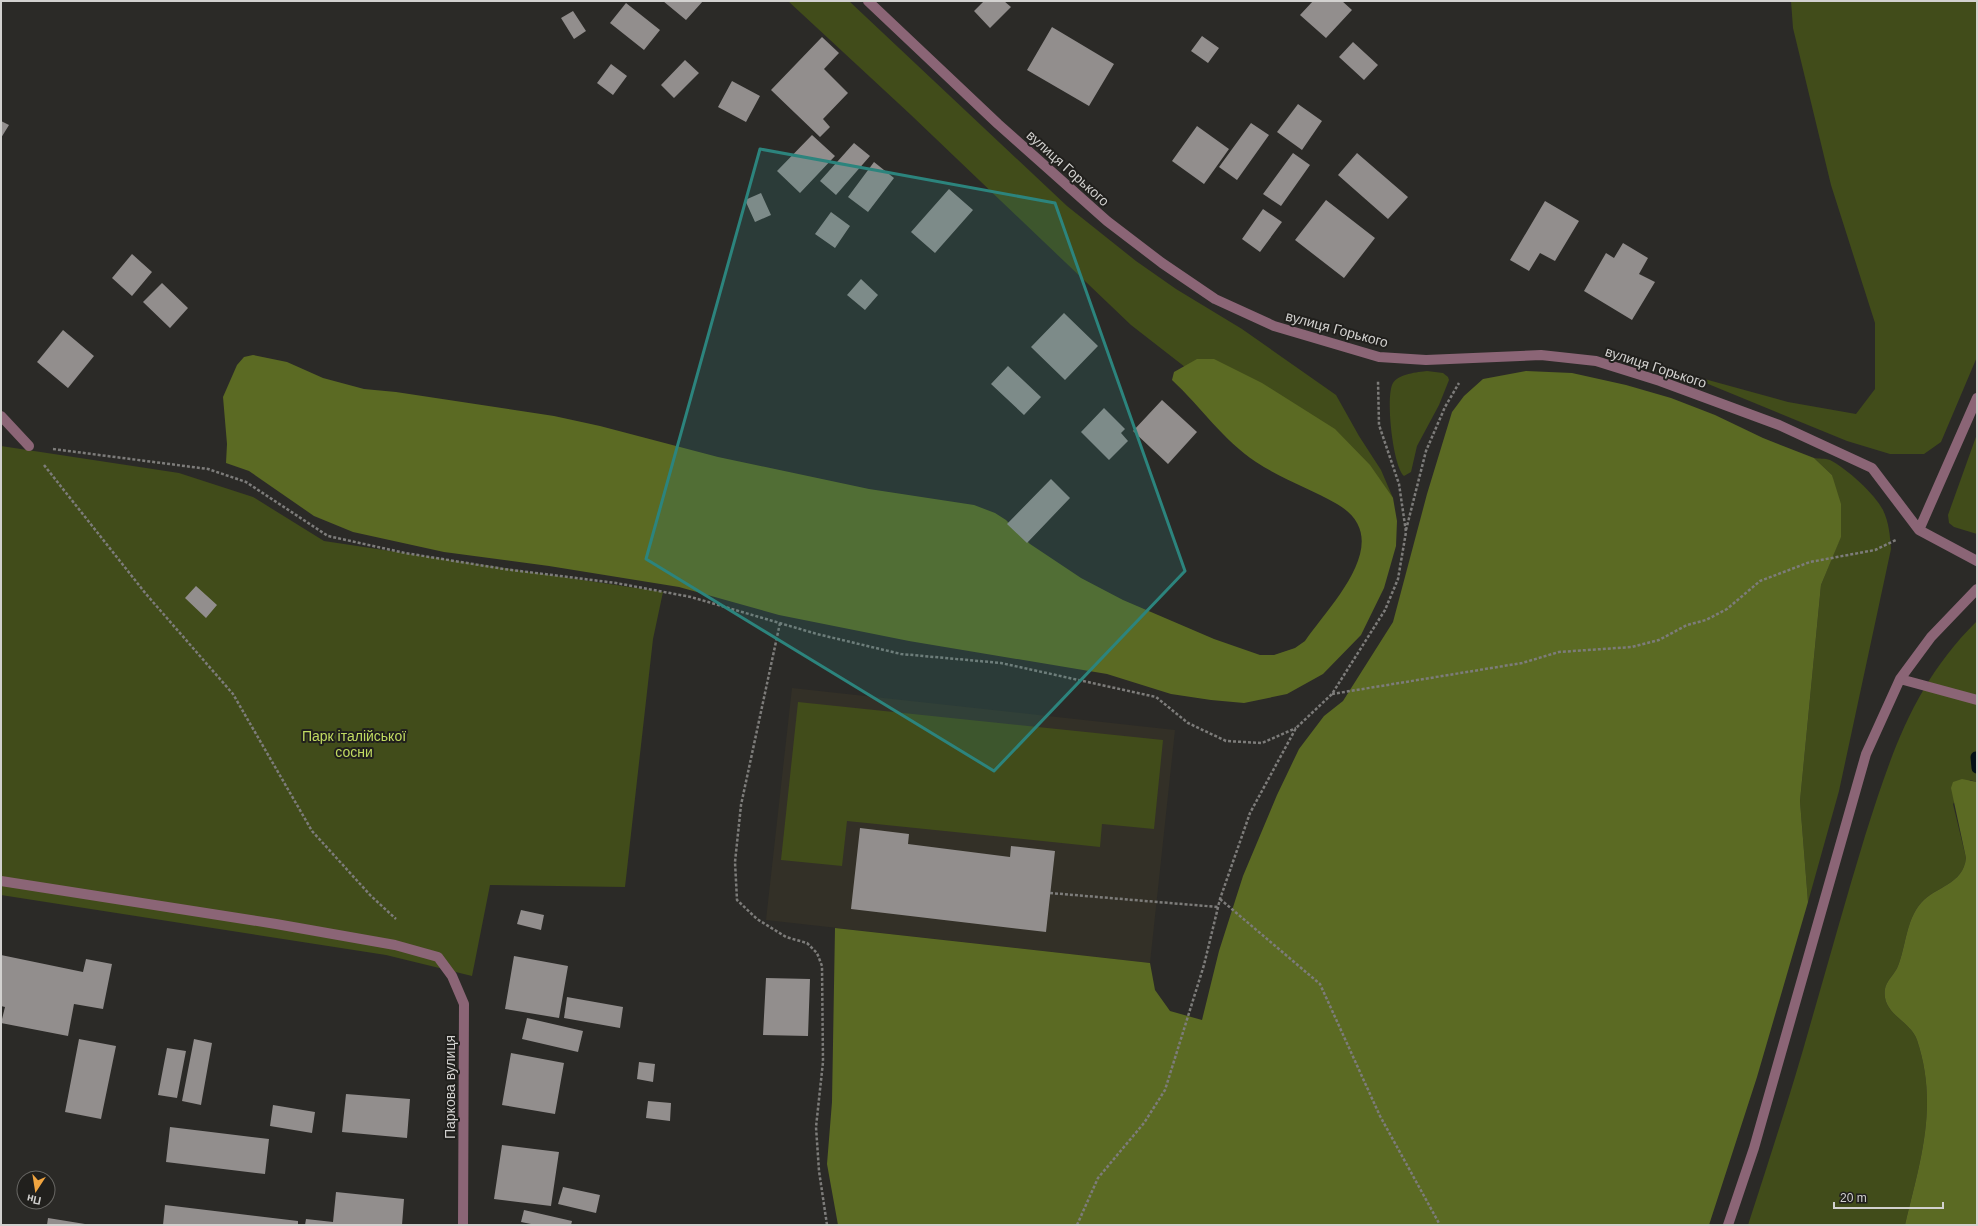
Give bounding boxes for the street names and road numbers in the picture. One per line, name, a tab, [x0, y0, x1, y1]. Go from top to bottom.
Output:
street label: вулиця Горького	[1023, 127, 1113, 209]
street label: вулиця Горького	[1284, 308, 1390, 350]
street label: вулиця Горького	[1603, 343, 1709, 391]
street label: Паркова вулиця	[442, 1035, 458, 1139]

